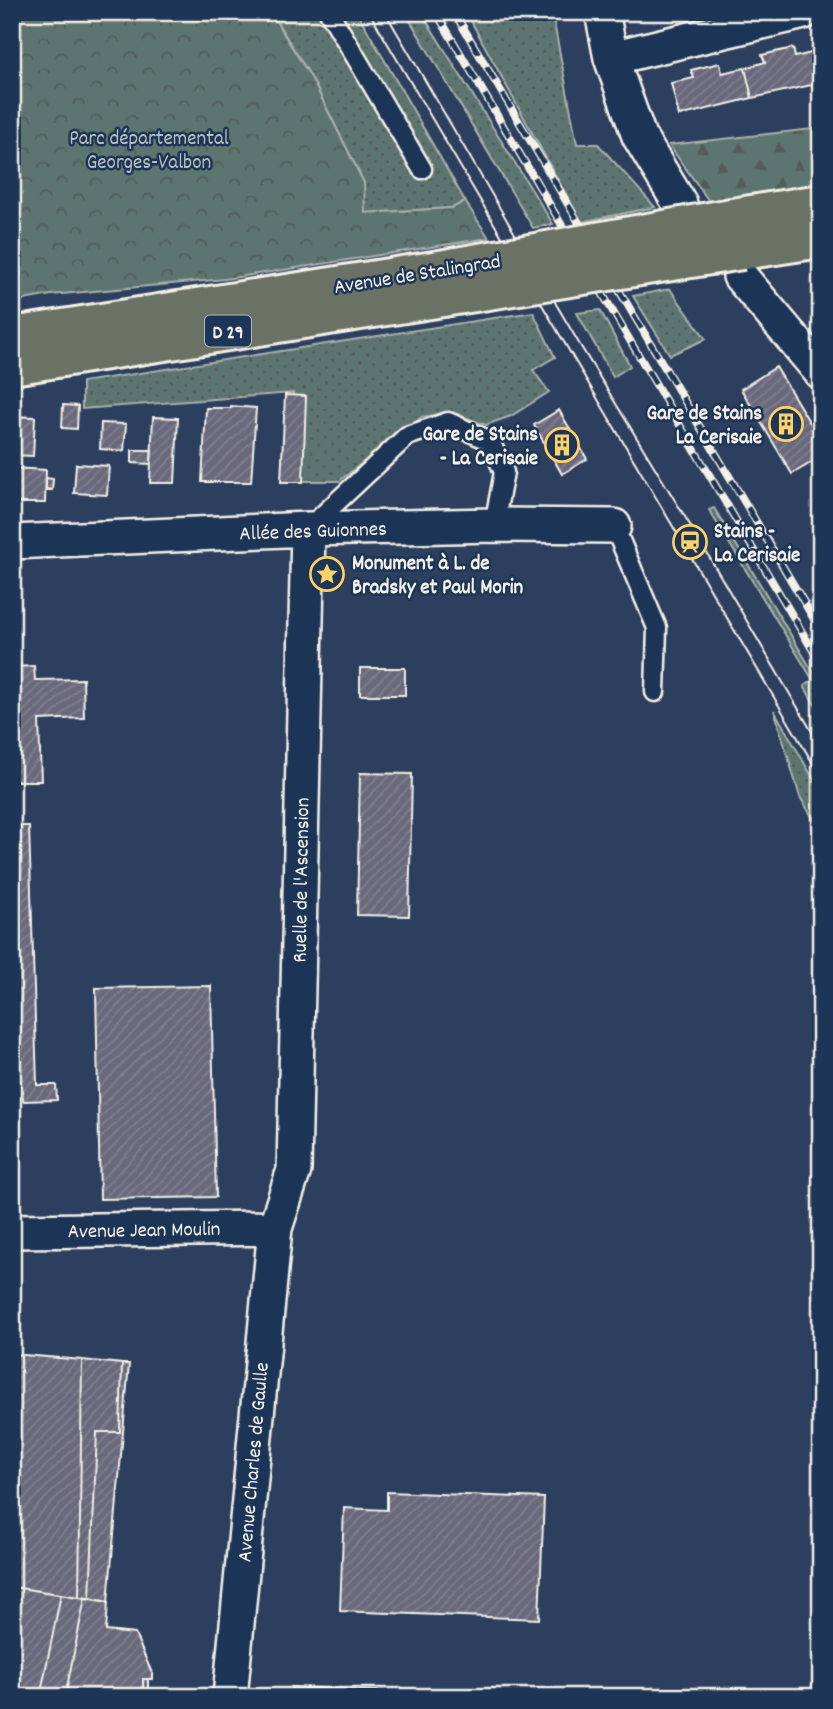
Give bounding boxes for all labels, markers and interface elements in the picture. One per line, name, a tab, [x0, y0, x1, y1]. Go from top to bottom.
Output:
park label: Parc départemental Georges-Valbon	[69, 125, 229, 179]
street label: Avenue de Stalingrad	[332, 248, 503, 304]
road number: D 29	[205, 316, 251, 346]
place label: Gare de Stains La Cerisaie	[647, 400, 762, 454]
building icon: Gare de Stains La Cerisaie	[767, 405, 805, 443]
place label: Gare de Stains - La Cerisaie	[423, 421, 538, 475]
building icon: Gare de Stains - La Cerisaie	[543, 426, 581, 464]
street label: Allée des Guionnes	[239, 515, 387, 551]
place label: Stains - La Cerisaie	[714, 518, 800, 572]
station icon: Stains - La Cerisaie	[671, 523, 709, 561]
place label: Monument à L. de Bradsky et Paul Morin	[352, 550, 524, 604]
place icon: Monument à L. de Bradsky et Paul Morin	[308, 555, 346, 593]
street label: Ruelle de l'Ascension	[287, 797, 319, 963]
street label: Avenue Jean Moulin	[67, 1216, 221, 1248]
street label: Avenue Charles de Gaulle	[231, 1361, 279, 1563]

